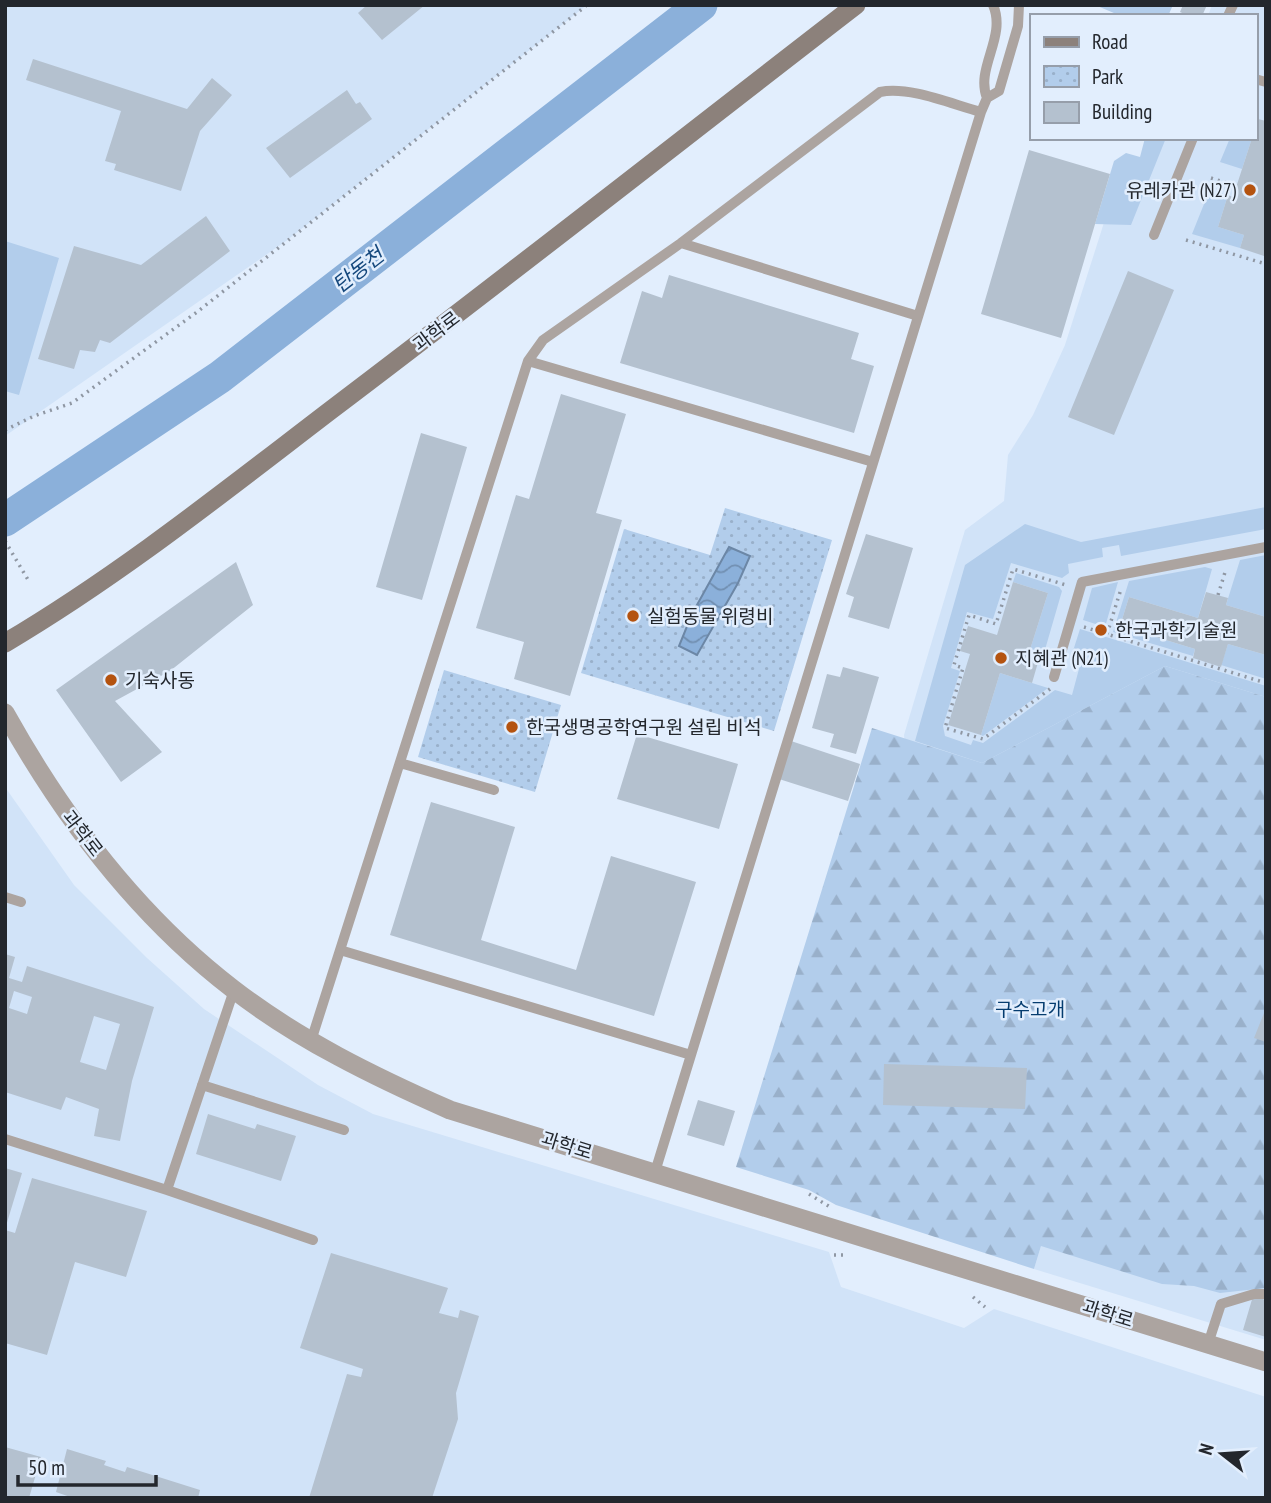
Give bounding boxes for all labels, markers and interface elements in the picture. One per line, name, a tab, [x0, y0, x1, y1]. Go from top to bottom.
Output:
legend	[1030, 14, 1257, 140]
text: Road	[1092, 28, 1128, 55]
text: Park	[1092, 63, 1123, 90]
text: Building	[1092, 98, 1152, 125]
place label: 유레카관 (N27)	[1126, 178, 1237, 202]
marker: 유레카관 (N27)	[1242, 182, 1258, 198]
water label: 탄동천	[327, 240, 391, 298]
street label: 과학로	[408, 306, 464, 356]
place label: 실험동물 위령비	[647, 604, 773, 628]
marker: 실험동물 위령비	[625, 608, 641, 624]
place label: 한국과학기술원	[1115, 618, 1237, 642]
marker: 한국과학기술원	[1093, 622, 1109, 638]
place label: 지혜관 (N21)	[1015, 646, 1108, 670]
marker: 지혜관 (N21)	[993, 650, 1009, 666]
place label: 기숙사동	[125, 668, 195, 692]
marker: 기숙사동	[103, 672, 119, 688]
place label: 한국생명공학연구원 설립 비석	[526, 715, 761, 739]
marker: 한국생명공학연구원 설립 비석	[504, 719, 520, 735]
street label: 과학로	[57, 805, 109, 861]
park label: 구수고개	[995, 997, 1065, 1021]
street label: 과학로	[538, 1126, 596, 1164]
street label: 과학로	[1079, 1294, 1137, 1332]
north arrow	[1187, 1419, 1257, 1489]
text: N	[1193, 1441, 1219, 1457]
scale bar	[18, 1444, 156, 1488]
text: 50 m	[28, 1454, 65, 1481]

